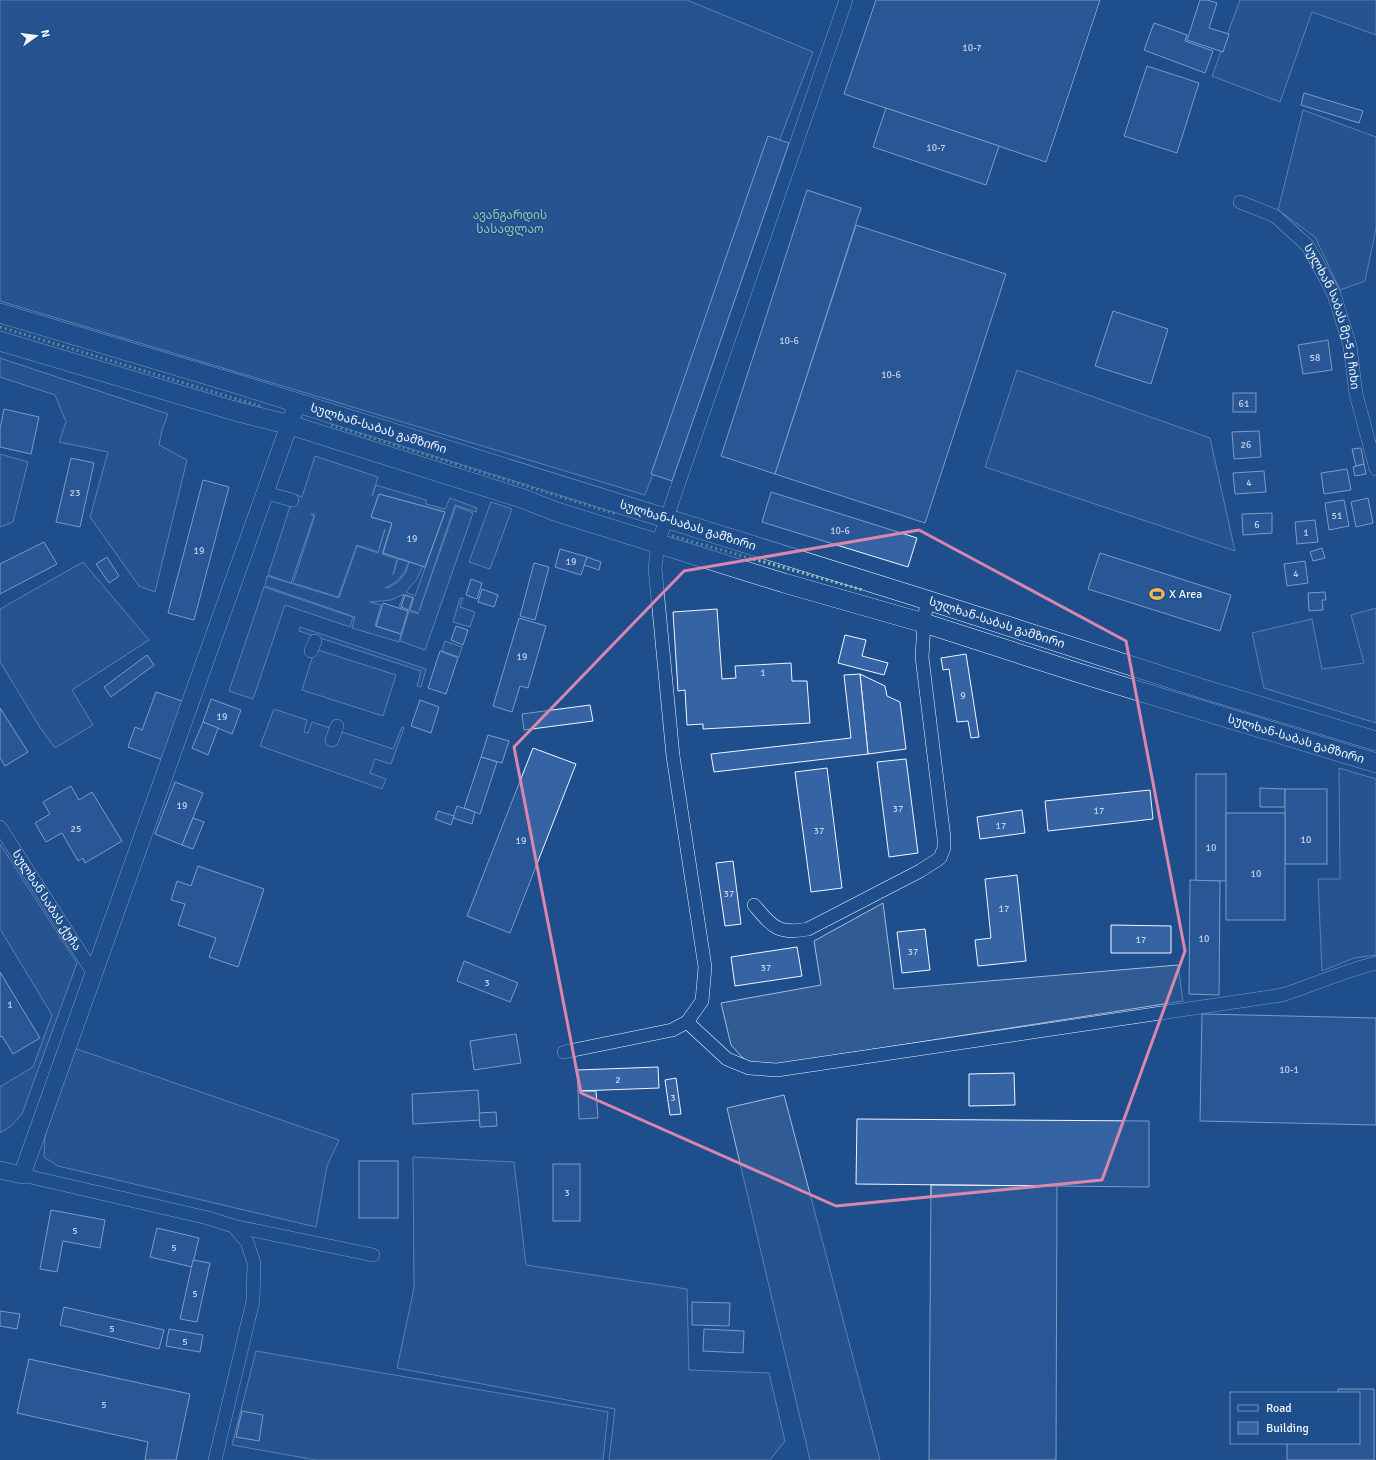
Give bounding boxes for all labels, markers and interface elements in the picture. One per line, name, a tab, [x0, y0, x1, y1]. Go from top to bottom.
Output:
north arrow	[16, 16, 56, 56]
text: N	[38, 28, 52, 39]
house number: 10-7	[962, 42, 982, 54]
house number: 10-7	[926, 142, 946, 154]
park label: ავანგარდის სასაფლაო	[473, 208, 547, 237]
street label: სულხან საბას მე-5 ე ჩიხი	[1300, 241, 1362, 391]
house number: 10-6	[779, 335, 799, 347]
house number: 58	[1310, 352, 1320, 364]
house number: 10-6	[881, 369, 901, 381]
house number: 61	[1239, 398, 1249, 410]
street label: სულხან-საბას გამზირი	[309, 401, 449, 457]
house number: 26	[1241, 439, 1251, 451]
house number: 4	[1246, 477, 1252, 489]
house number: 23	[70, 487, 80, 499]
street label: სულხან-საბას გამზირი	[618, 497, 758, 554]
house number: 51	[1332, 510, 1342, 522]
house number: 6	[1254, 519, 1260, 531]
house number: 10-6	[830, 525, 850, 537]
house number: 1	[1303, 527, 1309, 539]
house number: 19	[407, 533, 417, 545]
house number: 19	[194, 545, 204, 557]
house number: 19	[566, 556, 576, 568]
house number: 4	[1293, 568, 1299, 580]
sports icon: X Area	[1148, 585, 1166, 603]
place label: X Area	[1169, 587, 1202, 602]
street label: სულხან-საბას გამზირი	[927, 594, 1067, 652]
house number: 19	[517, 651, 527, 663]
house number: 1	[760, 667, 766, 679]
house number: 9	[960, 690, 966, 702]
house number: 19	[217, 711, 227, 723]
street label: სულხან-საბას გამზირი	[1226, 712, 1366, 767]
house number: 19	[177, 800, 187, 812]
house number: 37	[893, 803, 903, 815]
house number: 17	[1094, 805, 1104, 817]
house number: 17	[996, 820, 1006, 832]
house number: 25	[71, 823, 81, 835]
house number: 37	[814, 825, 824, 837]
house number: 10	[1301, 834, 1311, 846]
house number: 19	[516, 835, 526, 847]
house number: 10	[1206, 842, 1216, 854]
street label: სულხან საბას ქუჩა	[9, 847, 84, 954]
house number: 10	[1251, 868, 1261, 880]
house number: 37	[724, 888, 734, 900]
house number: 17	[999, 903, 1009, 915]
house number: 10	[1199, 933, 1209, 945]
house number: 17	[1136, 934, 1146, 946]
house number: 37	[908, 946, 918, 958]
house number: 37	[761, 962, 771, 974]
house number: 3	[484, 977, 490, 989]
house number: 1	[7, 999, 13, 1011]
house number: 10-1	[1279, 1064, 1299, 1076]
house number: 2	[615, 1074, 621, 1086]
house number: 3	[670, 1092, 676, 1104]
house number: 3	[564, 1187, 570, 1199]
house number: 5	[72, 1225, 78, 1237]
house number: 5	[171, 1242, 177, 1254]
house number: 5	[192, 1288, 198, 1300]
house number: 5	[109, 1323, 115, 1335]
house number: 5	[182, 1336, 188, 1348]
legend	[1230, 1392, 1360, 1444]
house number: 5	[101, 1399, 107, 1411]
text: Road	[1266, 1401, 1292, 1416]
text: Building	[1266, 1421, 1309, 1436]

